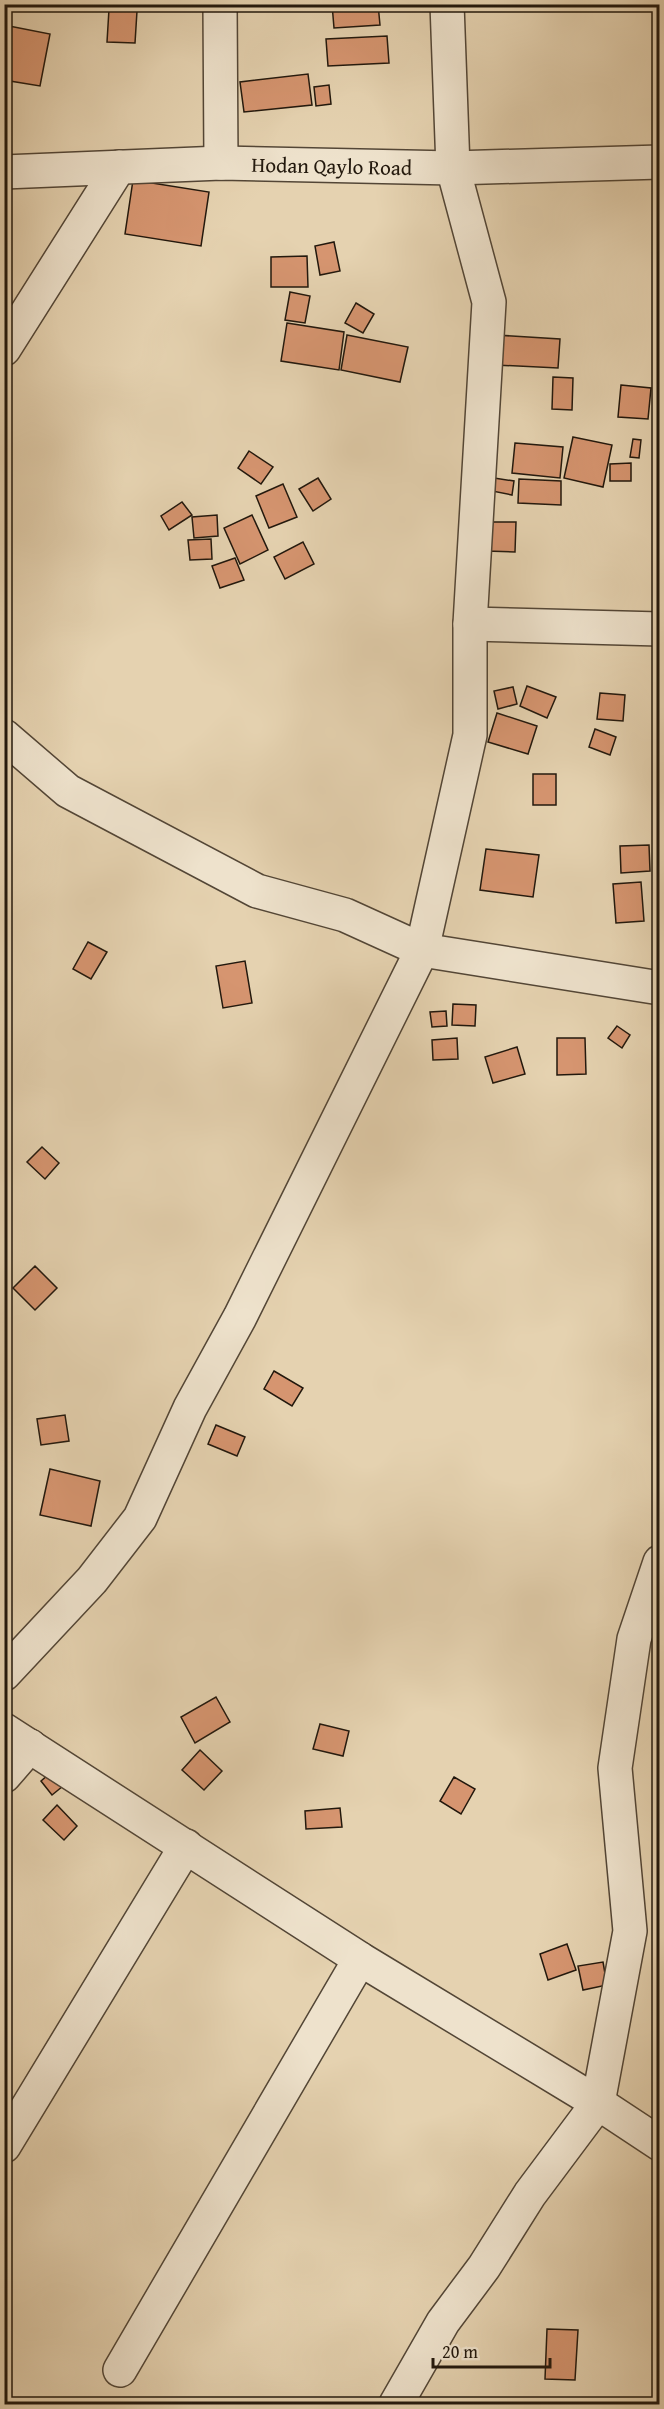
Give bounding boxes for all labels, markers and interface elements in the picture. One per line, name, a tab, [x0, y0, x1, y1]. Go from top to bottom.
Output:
street label: Hodan Qaylo Road	[251, 148, 413, 183]
scale bar	[433, 2331, 550, 2369]
text: 20 m	[442, 2338, 478, 2365]

